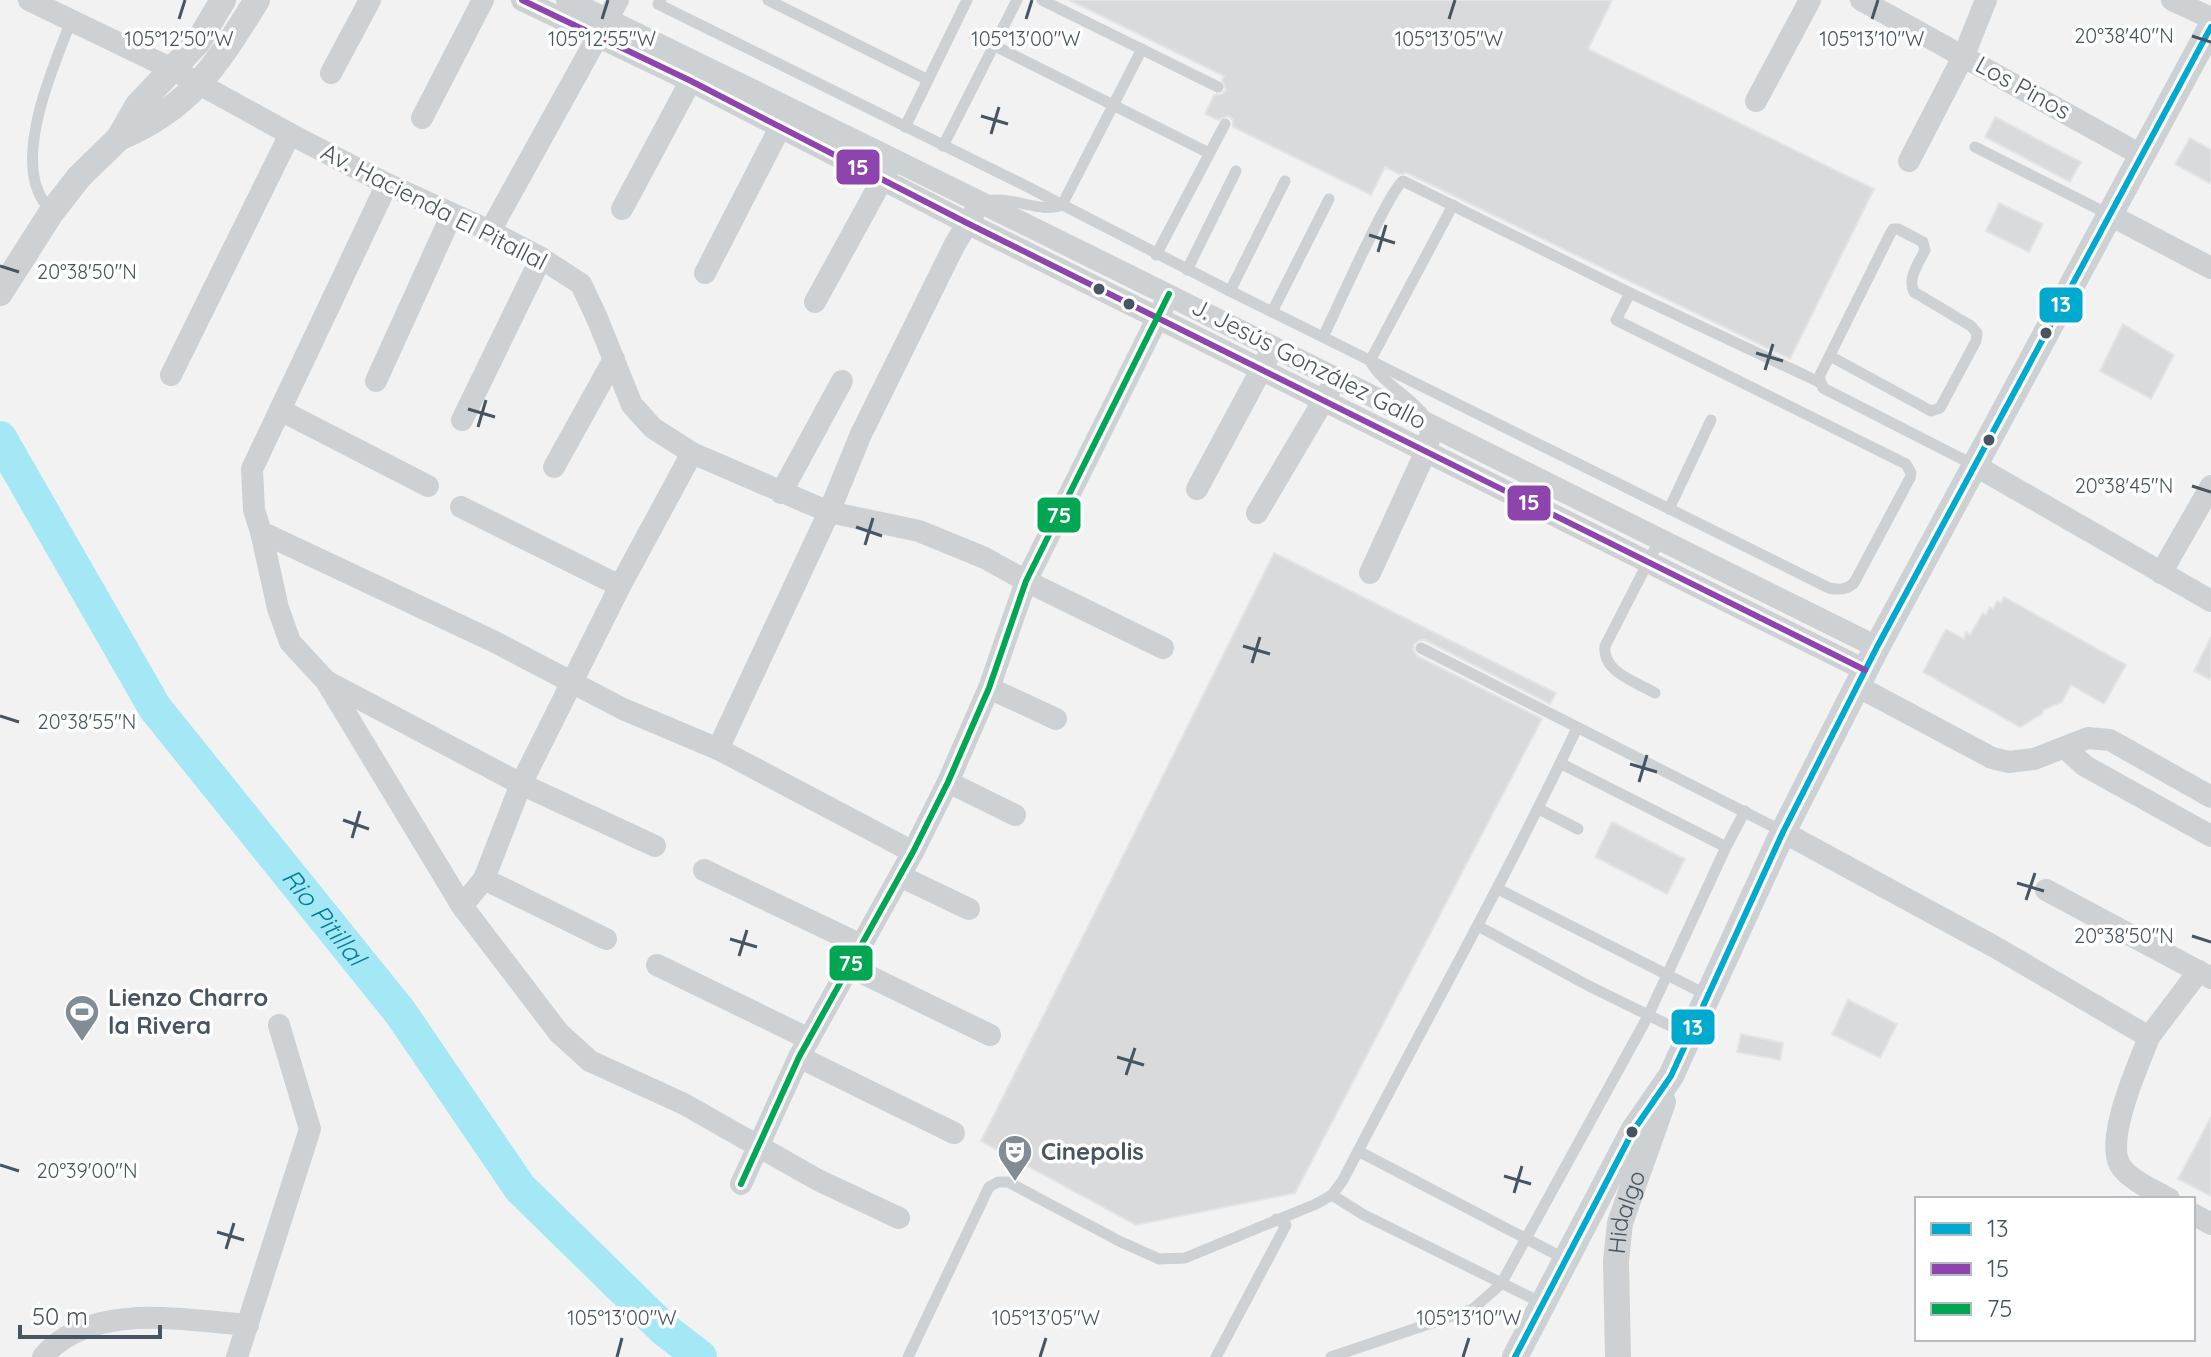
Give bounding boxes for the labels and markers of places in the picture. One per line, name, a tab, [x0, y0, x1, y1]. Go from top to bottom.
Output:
unlabelled marker	[1091, 281, 1107, 297]
unlabelled marker	[1121, 296, 1137, 312]
unlabelled marker	[2038, 325, 2054, 341]
unlabelled marker	[1981, 432, 1997, 448]
place label: Lienzo Charro la Rivera	[108, 982, 268, 1040]
sports icon: Lienzo Charro la Rivera	[63, 993, 101, 1043]
unlabelled marker	[1624, 1124, 1640, 1140]
theatre icon: Cinepolis	[996, 1133, 1034, 1183]
place label: Cinepolis	[1041, 1136, 1144, 1166]

